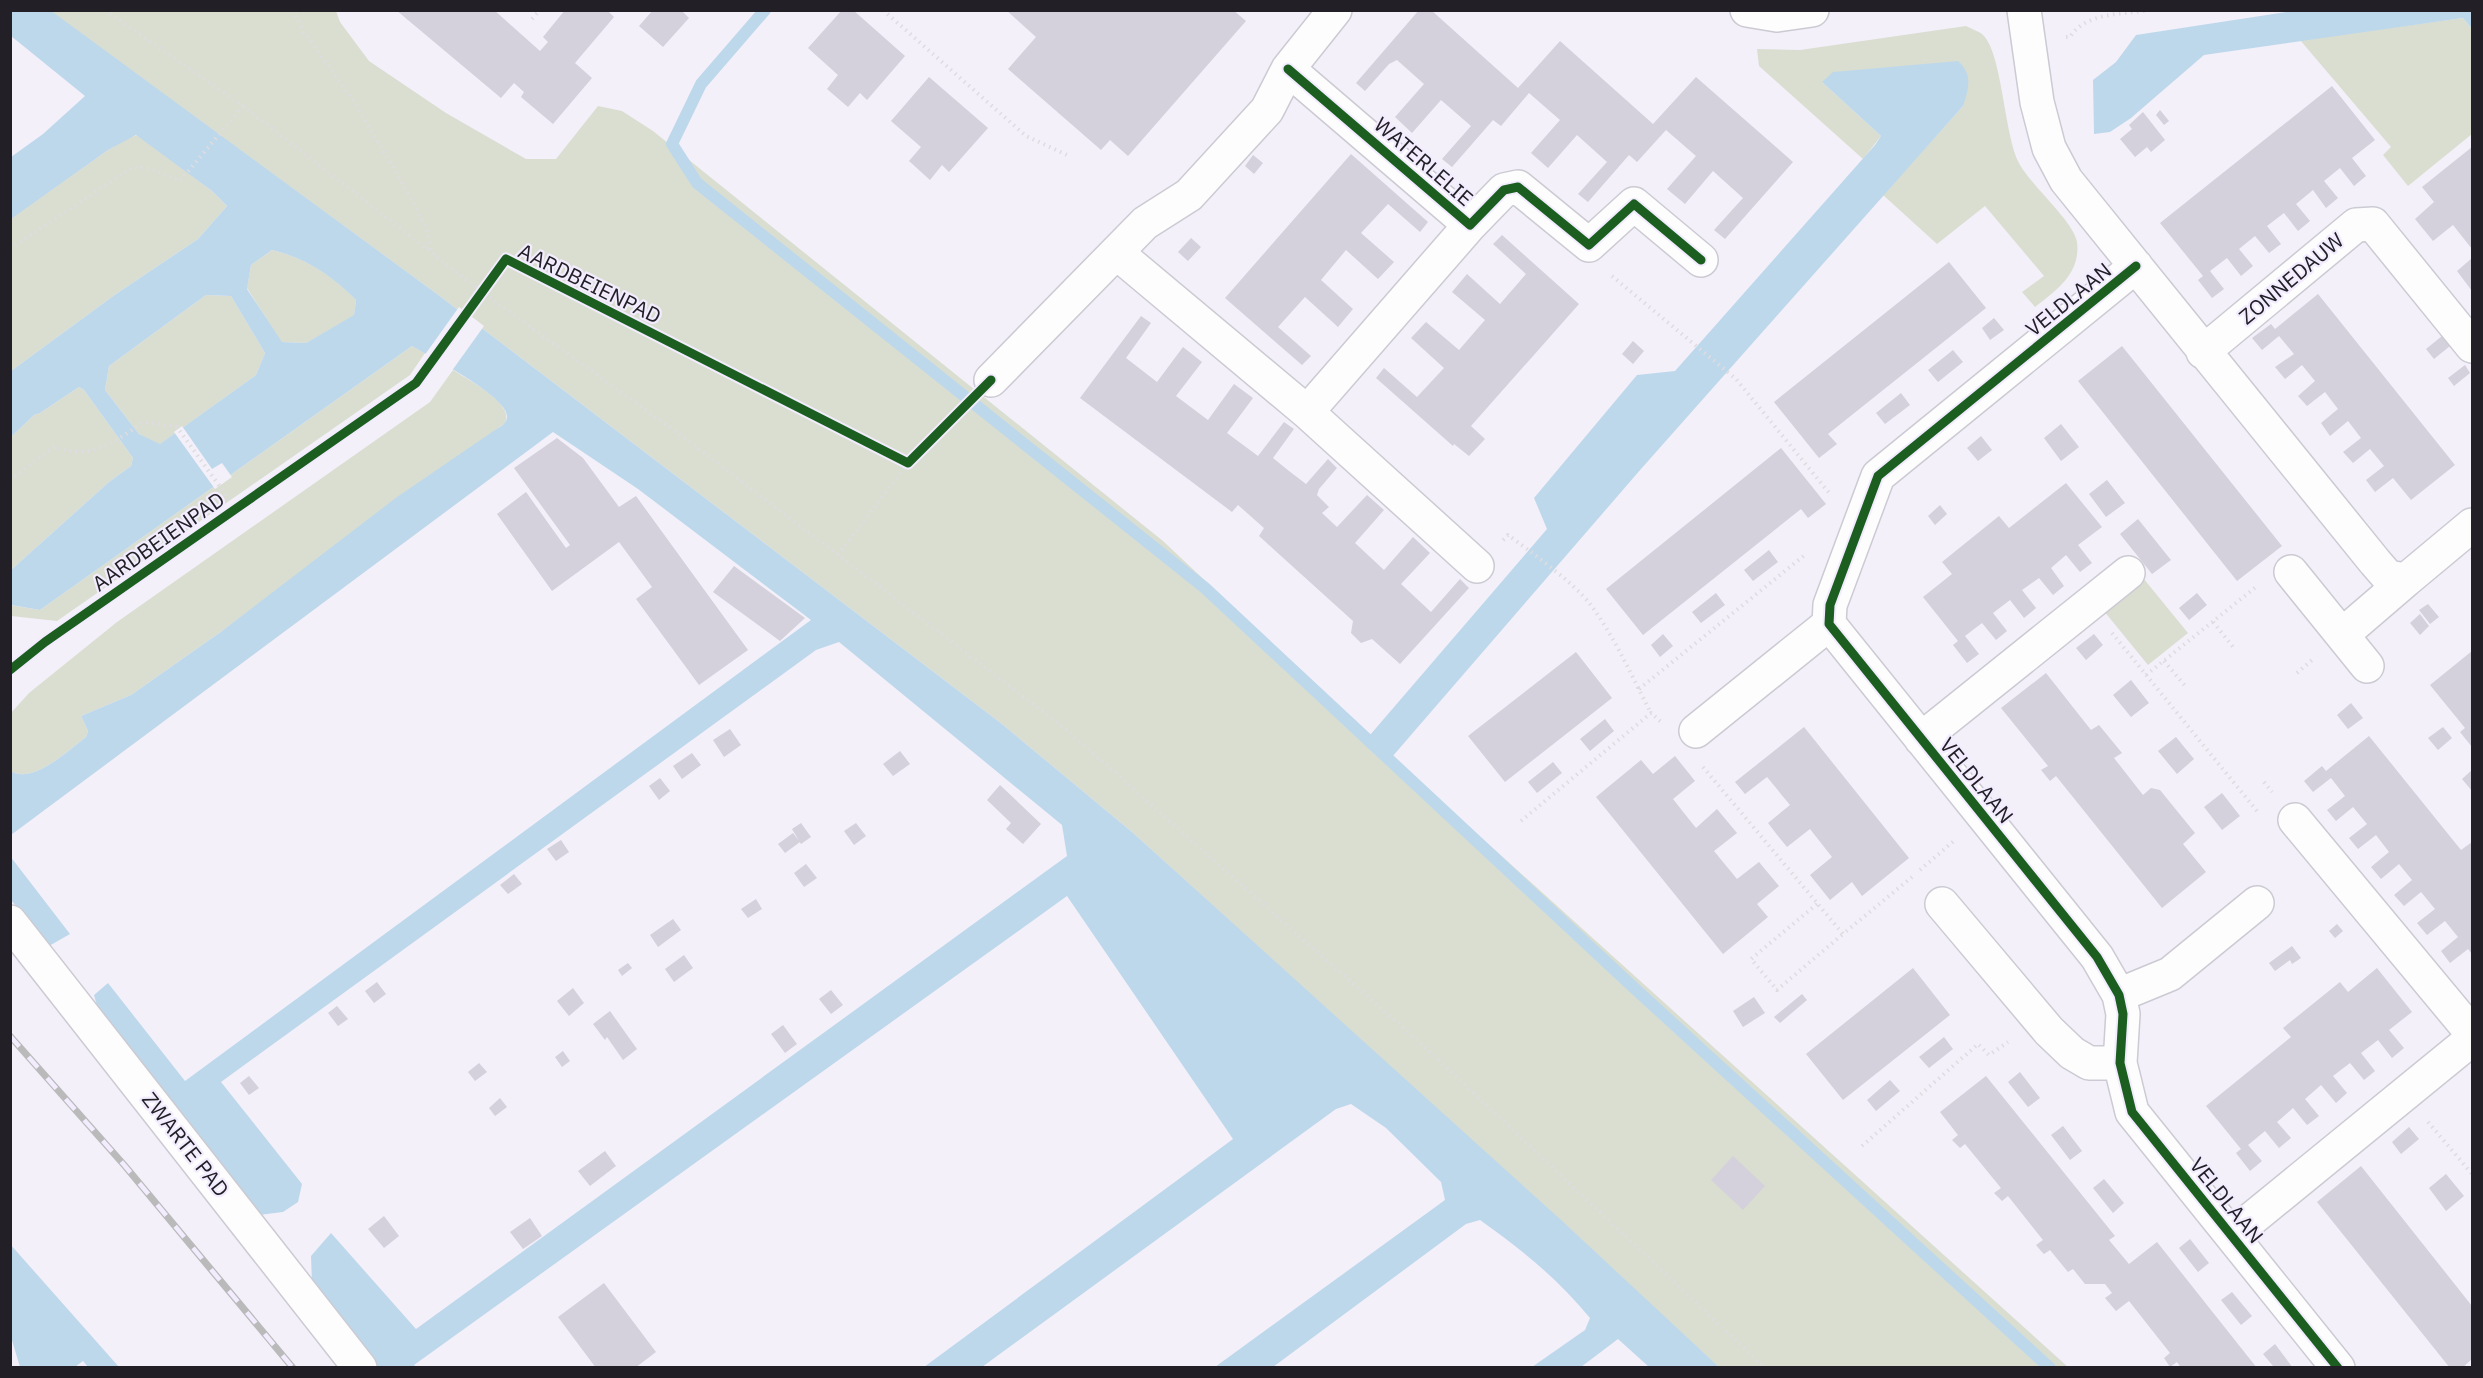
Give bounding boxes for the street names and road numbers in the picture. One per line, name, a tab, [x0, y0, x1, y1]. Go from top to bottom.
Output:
street label: WATERLELIE	[1369, 110, 1479, 212]
street label: ZONNEDAUW	[2233, 226, 2349, 330]
street label: AARDBEIENPAD	[514, 236, 666, 330]
street label: VELDLAAN	[2019, 256, 2117, 342]
street label: AARDBEIENPAD	[86, 485, 230, 597]
street label: VELDLAAN	[1934, 731, 2020, 829]
street label: ZWARTE PAD	[136, 1086, 236, 1202]
street label: VELDLAAN	[2184, 1151, 2270, 1249]

